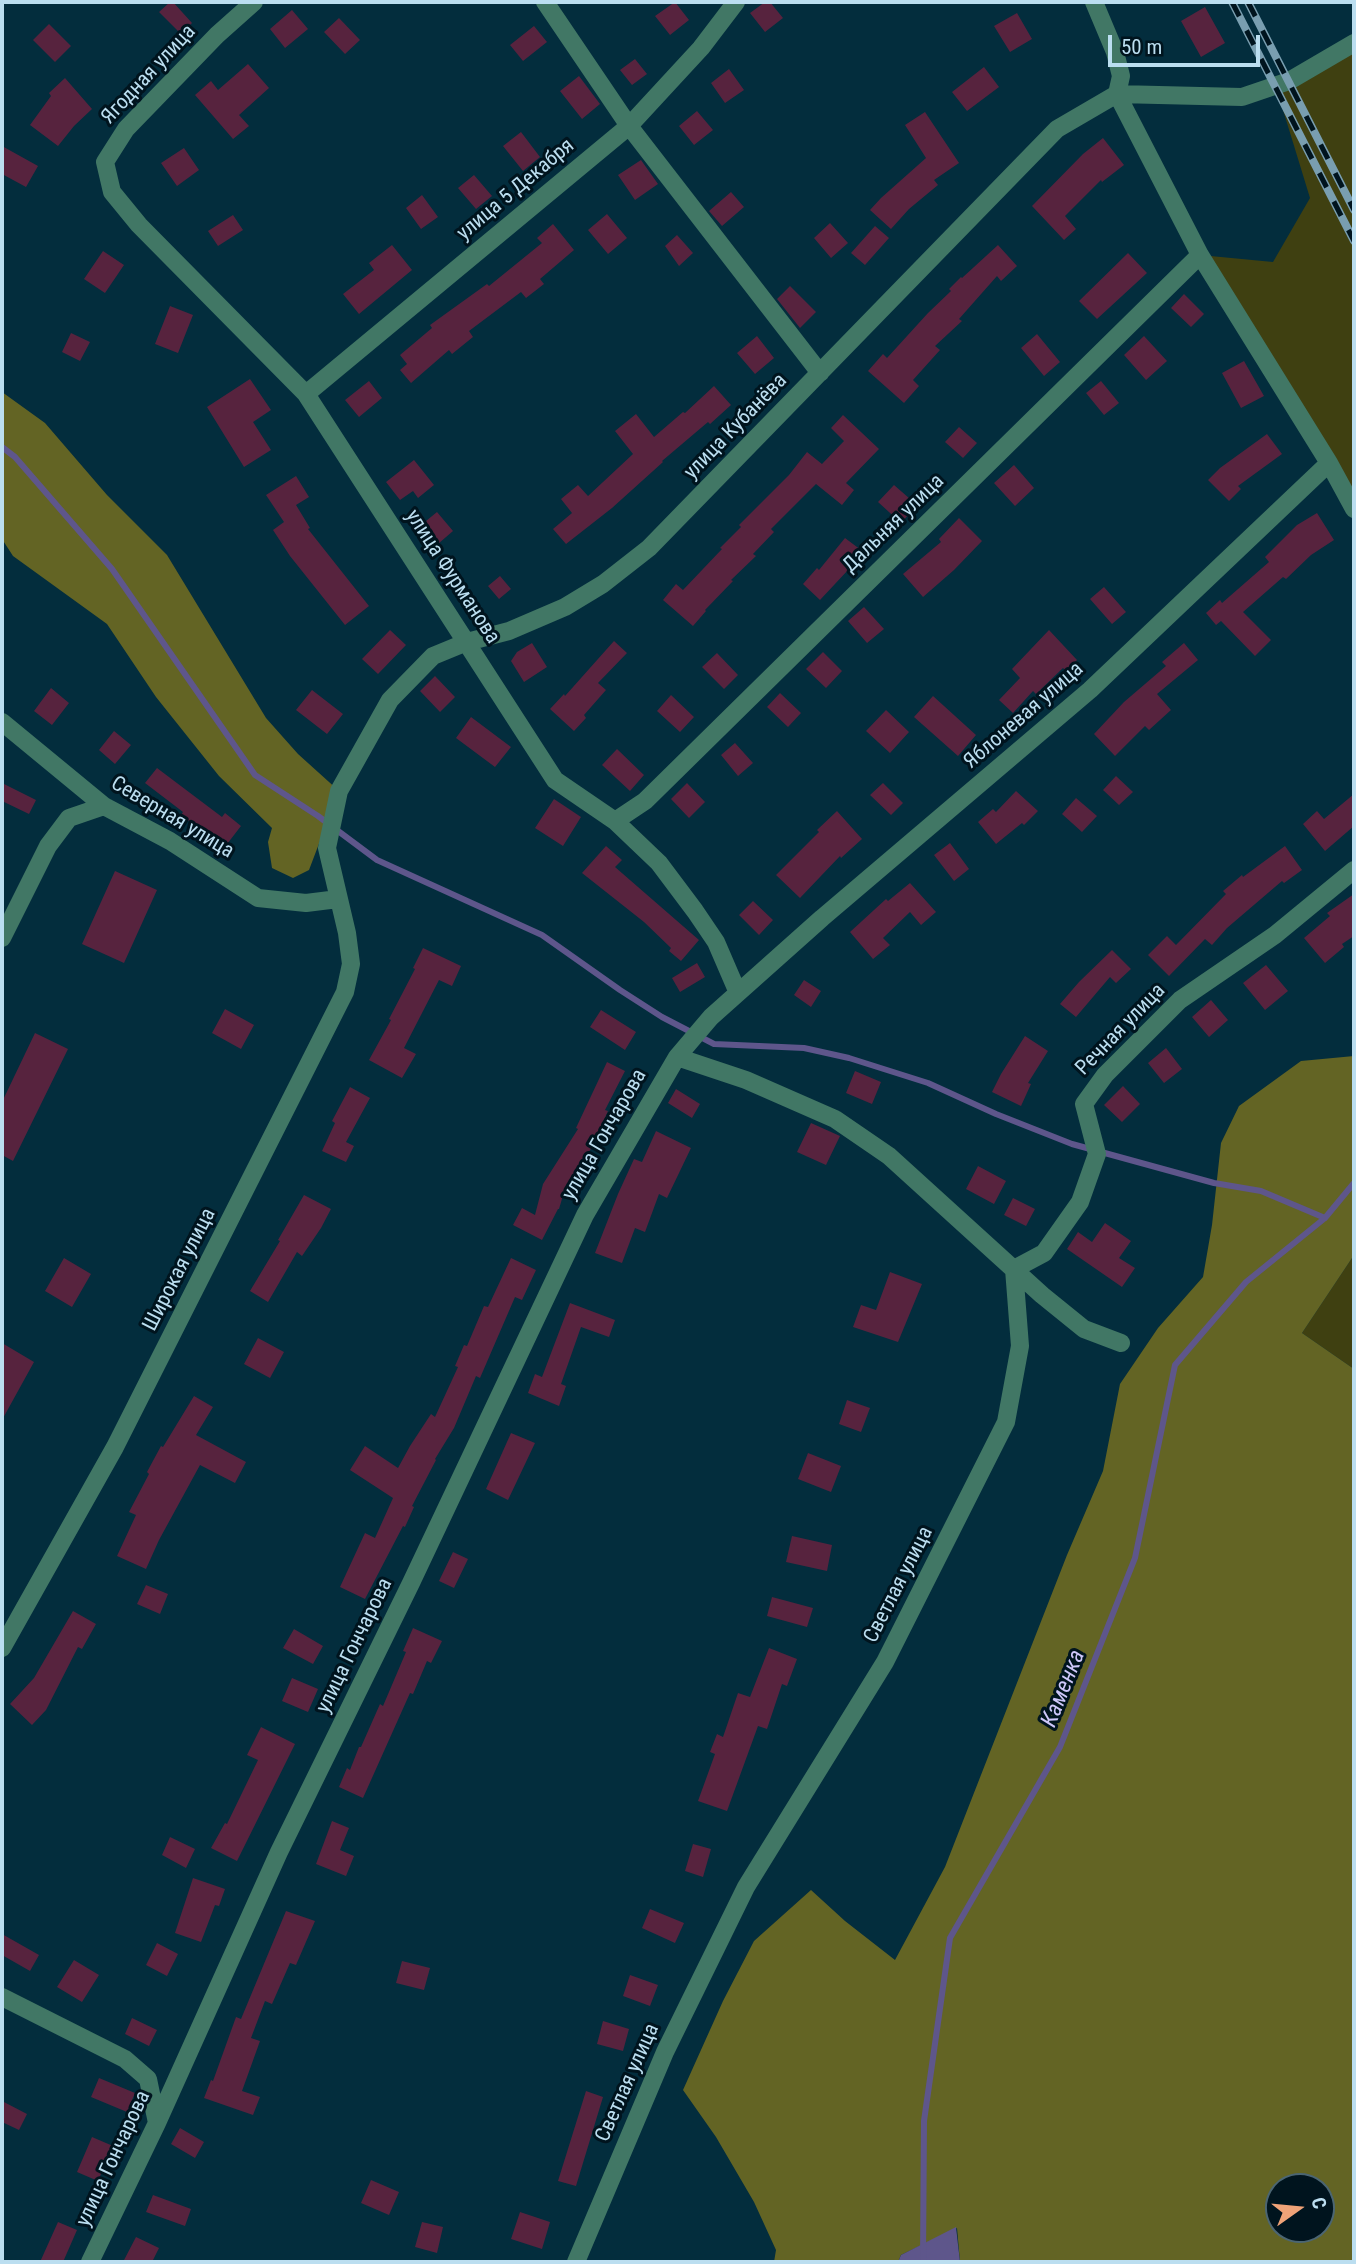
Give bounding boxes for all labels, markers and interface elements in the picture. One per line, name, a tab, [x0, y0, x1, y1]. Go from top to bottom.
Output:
street label: Ягодная улица	[96, 20, 202, 130]
scale bar	[1111, 21, 1263, 65]
text: 50 m	[1121, 35, 1162, 59]
street label: улица 5 Декабря	[452, 134, 580, 246]
street label: улица Кубанёва	[679, 369, 793, 485]
street label: Дальняя улица	[838, 469, 950, 579]
street label: улица Фурманова	[399, 505, 505, 649]
street label: Яблоневая улица	[959, 657, 1089, 775]
street label: Северная улица	[106, 771, 238, 865]
street label: Речная улица	[1071, 979, 1171, 1081]
street label: улица Гончарова	[557, 1065, 653, 1205]
street label: Широкая улица	[138, 1204, 222, 1336]
street label: Светлая улица	[859, 1523, 939, 1647]
street label: улица Гончарова	[311, 1574, 399, 1718]
water label: Каменка	[1036, 1646, 1092, 1732]
street label: Светлая улица	[591, 2020, 665, 2146]
street label: улица Гончарова	[72, 2087, 156, 2231]
north arrow	[1265, 2173, 1335, 2243]
text: С	[1306, 2195, 1331, 2211]

